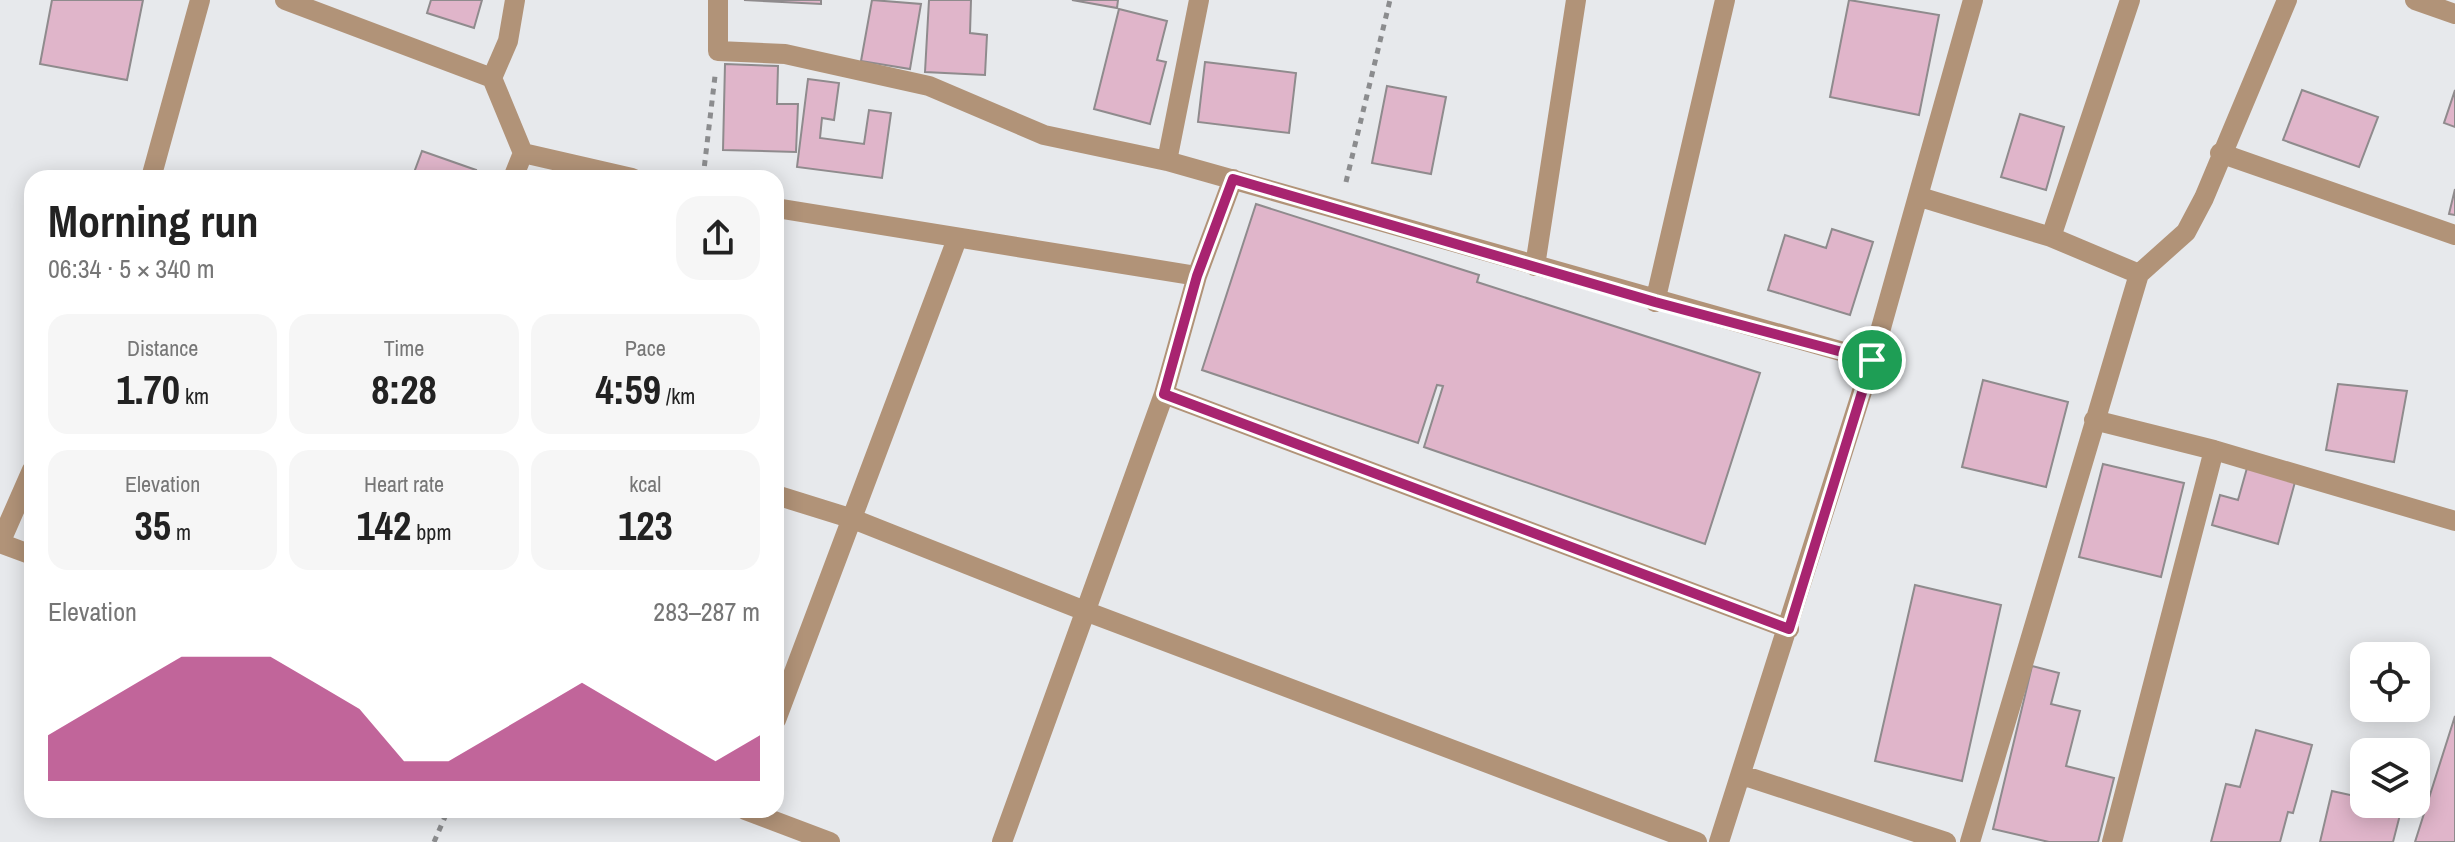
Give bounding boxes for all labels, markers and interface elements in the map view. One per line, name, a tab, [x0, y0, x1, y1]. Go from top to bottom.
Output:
text: Morning run	[48, 191, 258, 251]
button: share	[676, 196, 760, 280]
text: 06:34 · 5 × 340 m	[48, 251, 215, 286]
pin	[1838, 326, 1906, 394]
text: Distance	[127, 333, 198, 363]
text: Time	[384, 333, 424, 363]
text: Pace	[625, 333, 666, 363]
icon: arrive	[1850, 338, 1894, 382]
text: 1.70	[116, 363, 180, 416]
text: 8:28	[371, 363, 437, 416]
text: 4:59	[595, 363, 661, 416]
text: km	[180, 381, 209, 411]
text: /km	[661, 381, 695, 411]
text: Elevation	[125, 469, 200, 499]
text: Heart rate	[364, 469, 444, 499]
text: kcal	[629, 469, 661, 499]
text: 35	[134, 499, 171, 552]
text: 142	[357, 499, 411, 552]
text: 123	[618, 499, 673, 552]
text: m	[171, 517, 191, 547]
text: bpm	[411, 517, 451, 547]
text: Elevation	[48, 594, 137, 629]
text: 283–287 m	[653, 594, 760, 629]
map controls	[2350, 642, 2430, 818]
button: locate	[2350, 642, 2430, 722]
button: layers	[2350, 738, 2430, 818]

